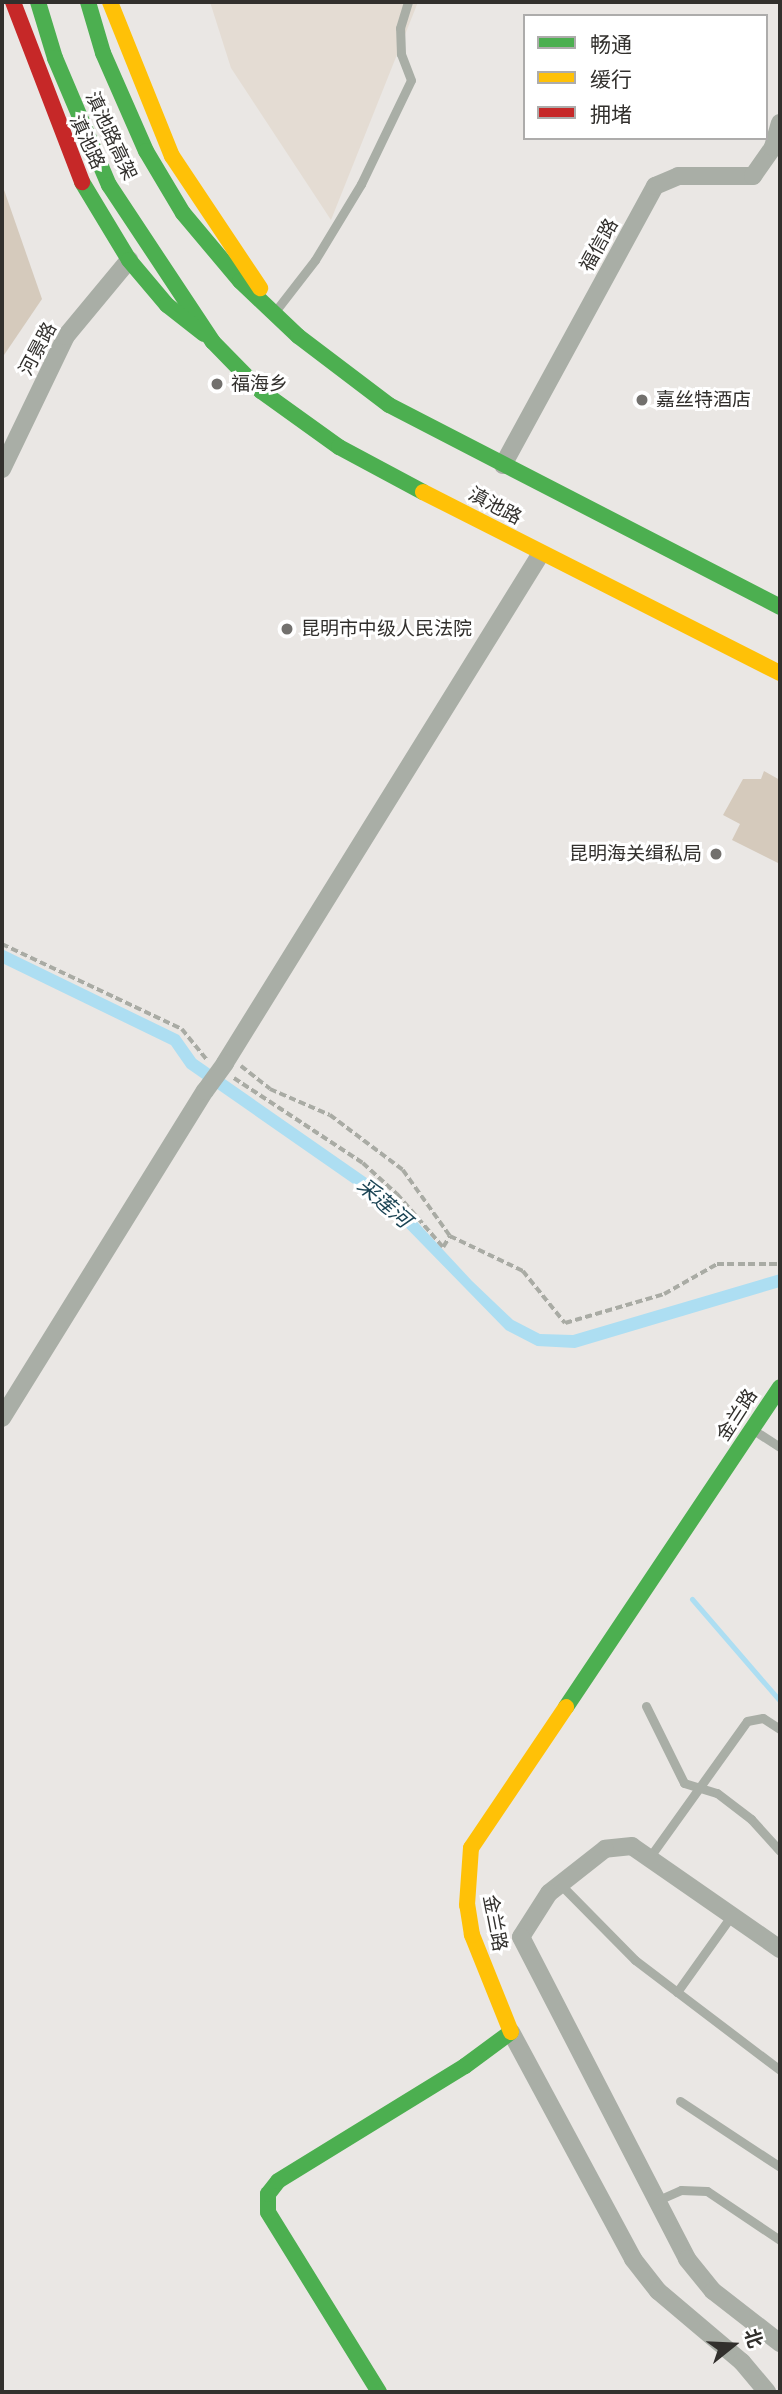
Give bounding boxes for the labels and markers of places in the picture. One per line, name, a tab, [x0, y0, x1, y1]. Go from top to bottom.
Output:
place label: 福海乡	[231, 373, 288, 395]
marker: 福海乡	[209, 376, 225, 392]
place label: 嘉丝特酒店	[656, 389, 751, 411]
marker: 嘉丝特酒店	[634, 392, 650, 408]
place label: 昆明市中级人民法院	[301, 618, 472, 640]
marker: 昆明市中级人民法院	[279, 621, 295, 637]
place label: 昆明海关缉私局	[569, 843, 702, 865]
marker: 昆明海关缉私局	[708, 846, 724, 862]

